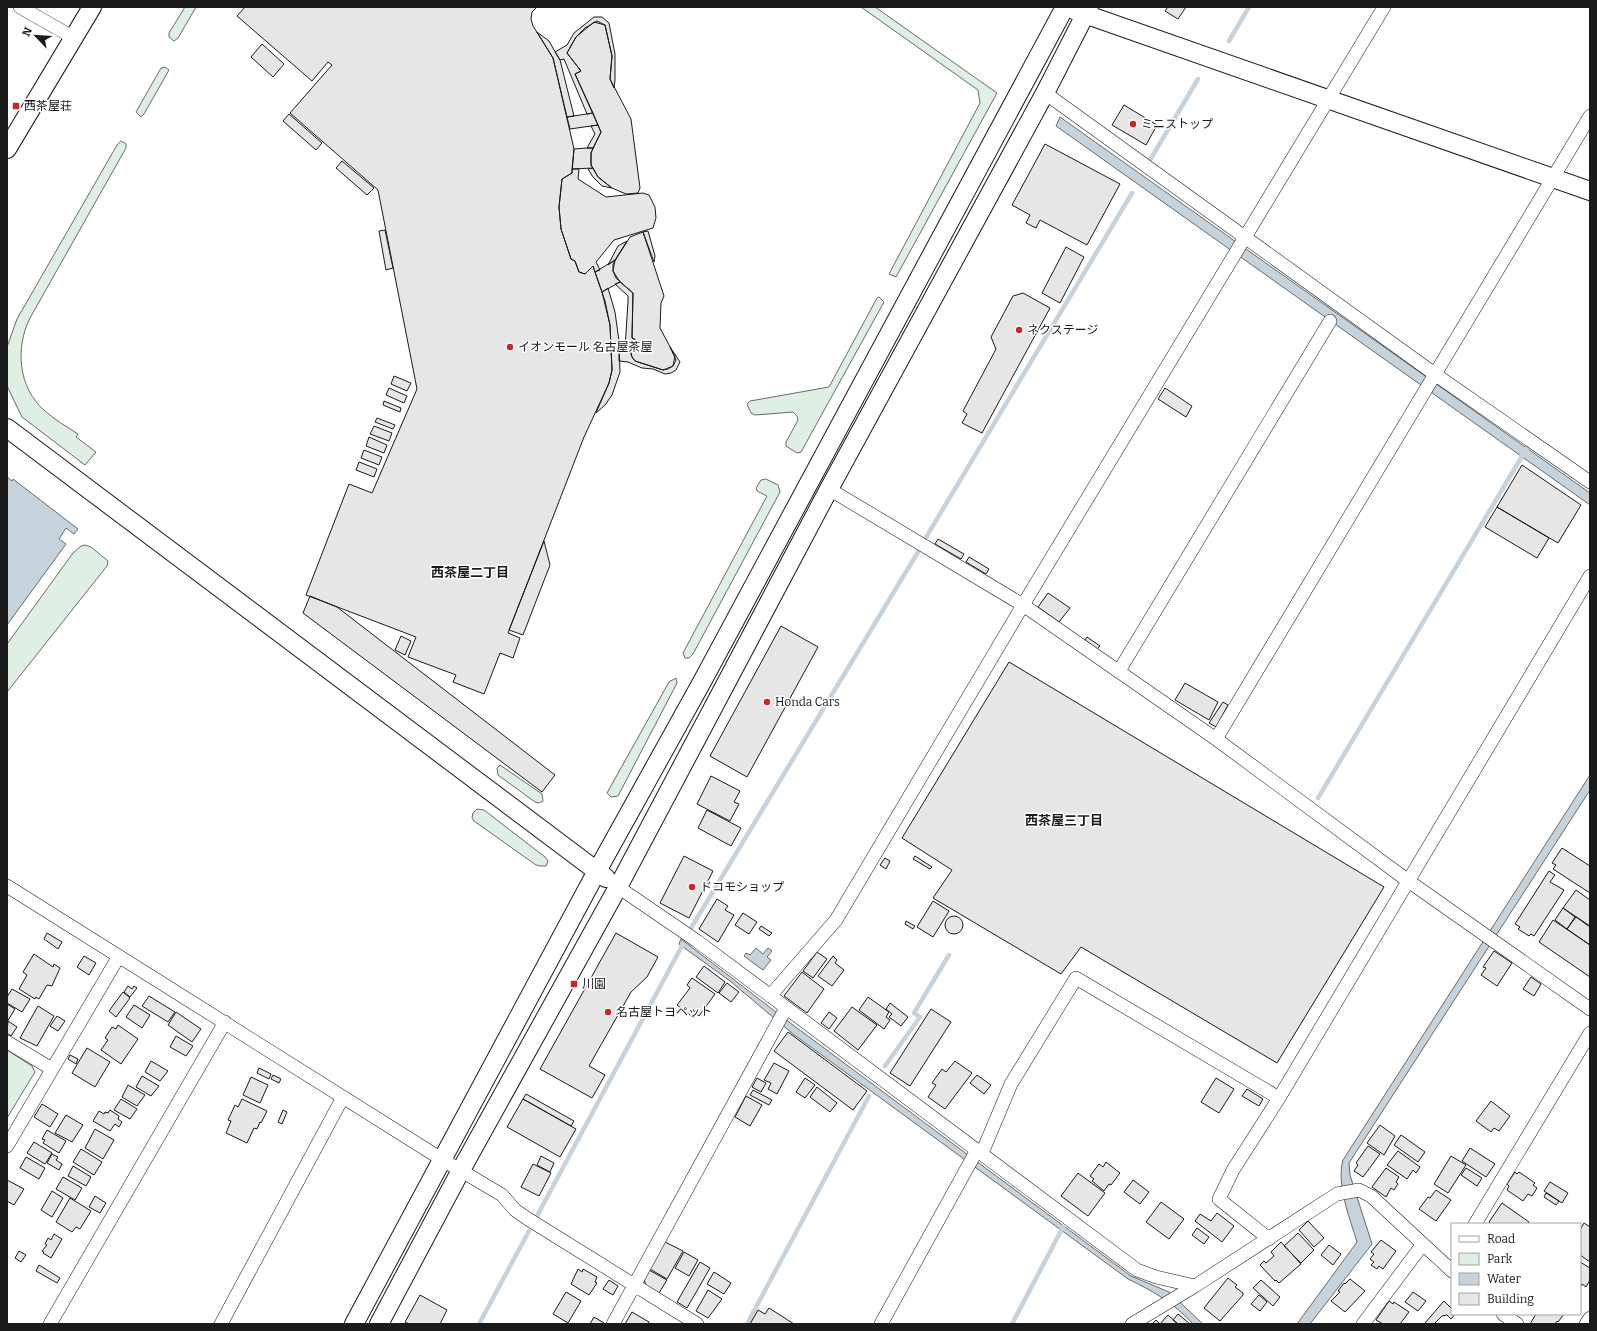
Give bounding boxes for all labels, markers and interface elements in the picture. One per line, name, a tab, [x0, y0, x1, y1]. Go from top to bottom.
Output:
north arrow	[16, 16, 56, 56]
text: N	[20, 25, 35, 39]
place label: 西茶屋荘	[24, 99, 72, 113]
marker: 西茶屋荘	[11, 101, 21, 111]
place label: ミニストップ	[1141, 117, 1213, 131]
marker: ミニストップ	[1128, 119, 1138, 129]
place label: ネクステージ	[1027, 323, 1098, 337]
marker: ネクステージ	[1014, 325, 1024, 335]
place label: イオンモール 名古屋茶屋	[518, 340, 652, 354]
marker: イオンモール 名古屋茶屋	[505, 342, 515, 352]
district label: 西茶屋二丁目	[431, 565, 509, 580]
place label: Honda Cars	[775, 695, 840, 709]
marker: Honda Cars	[762, 697, 772, 707]
district label: 西茶屋三丁目	[1025, 813, 1103, 828]
place label: ドコモショップ	[700, 880, 784, 894]
marker: ドコモショップ	[687, 882, 697, 892]
place label: 川園	[582, 977, 606, 991]
marker: 川園	[569, 979, 579, 989]
place label: 名古屋トヨペット	[616, 1005, 712, 1019]
marker: 名古屋トヨペット	[603, 1007, 613, 1017]
legend	[1451, 1223, 1581, 1315]
text: Road	[1487, 1232, 1515, 1246]
text: Park	[1487, 1252, 1513, 1266]
text: Water	[1487, 1272, 1522, 1286]
text: Building	[1487, 1292, 1534, 1306]

